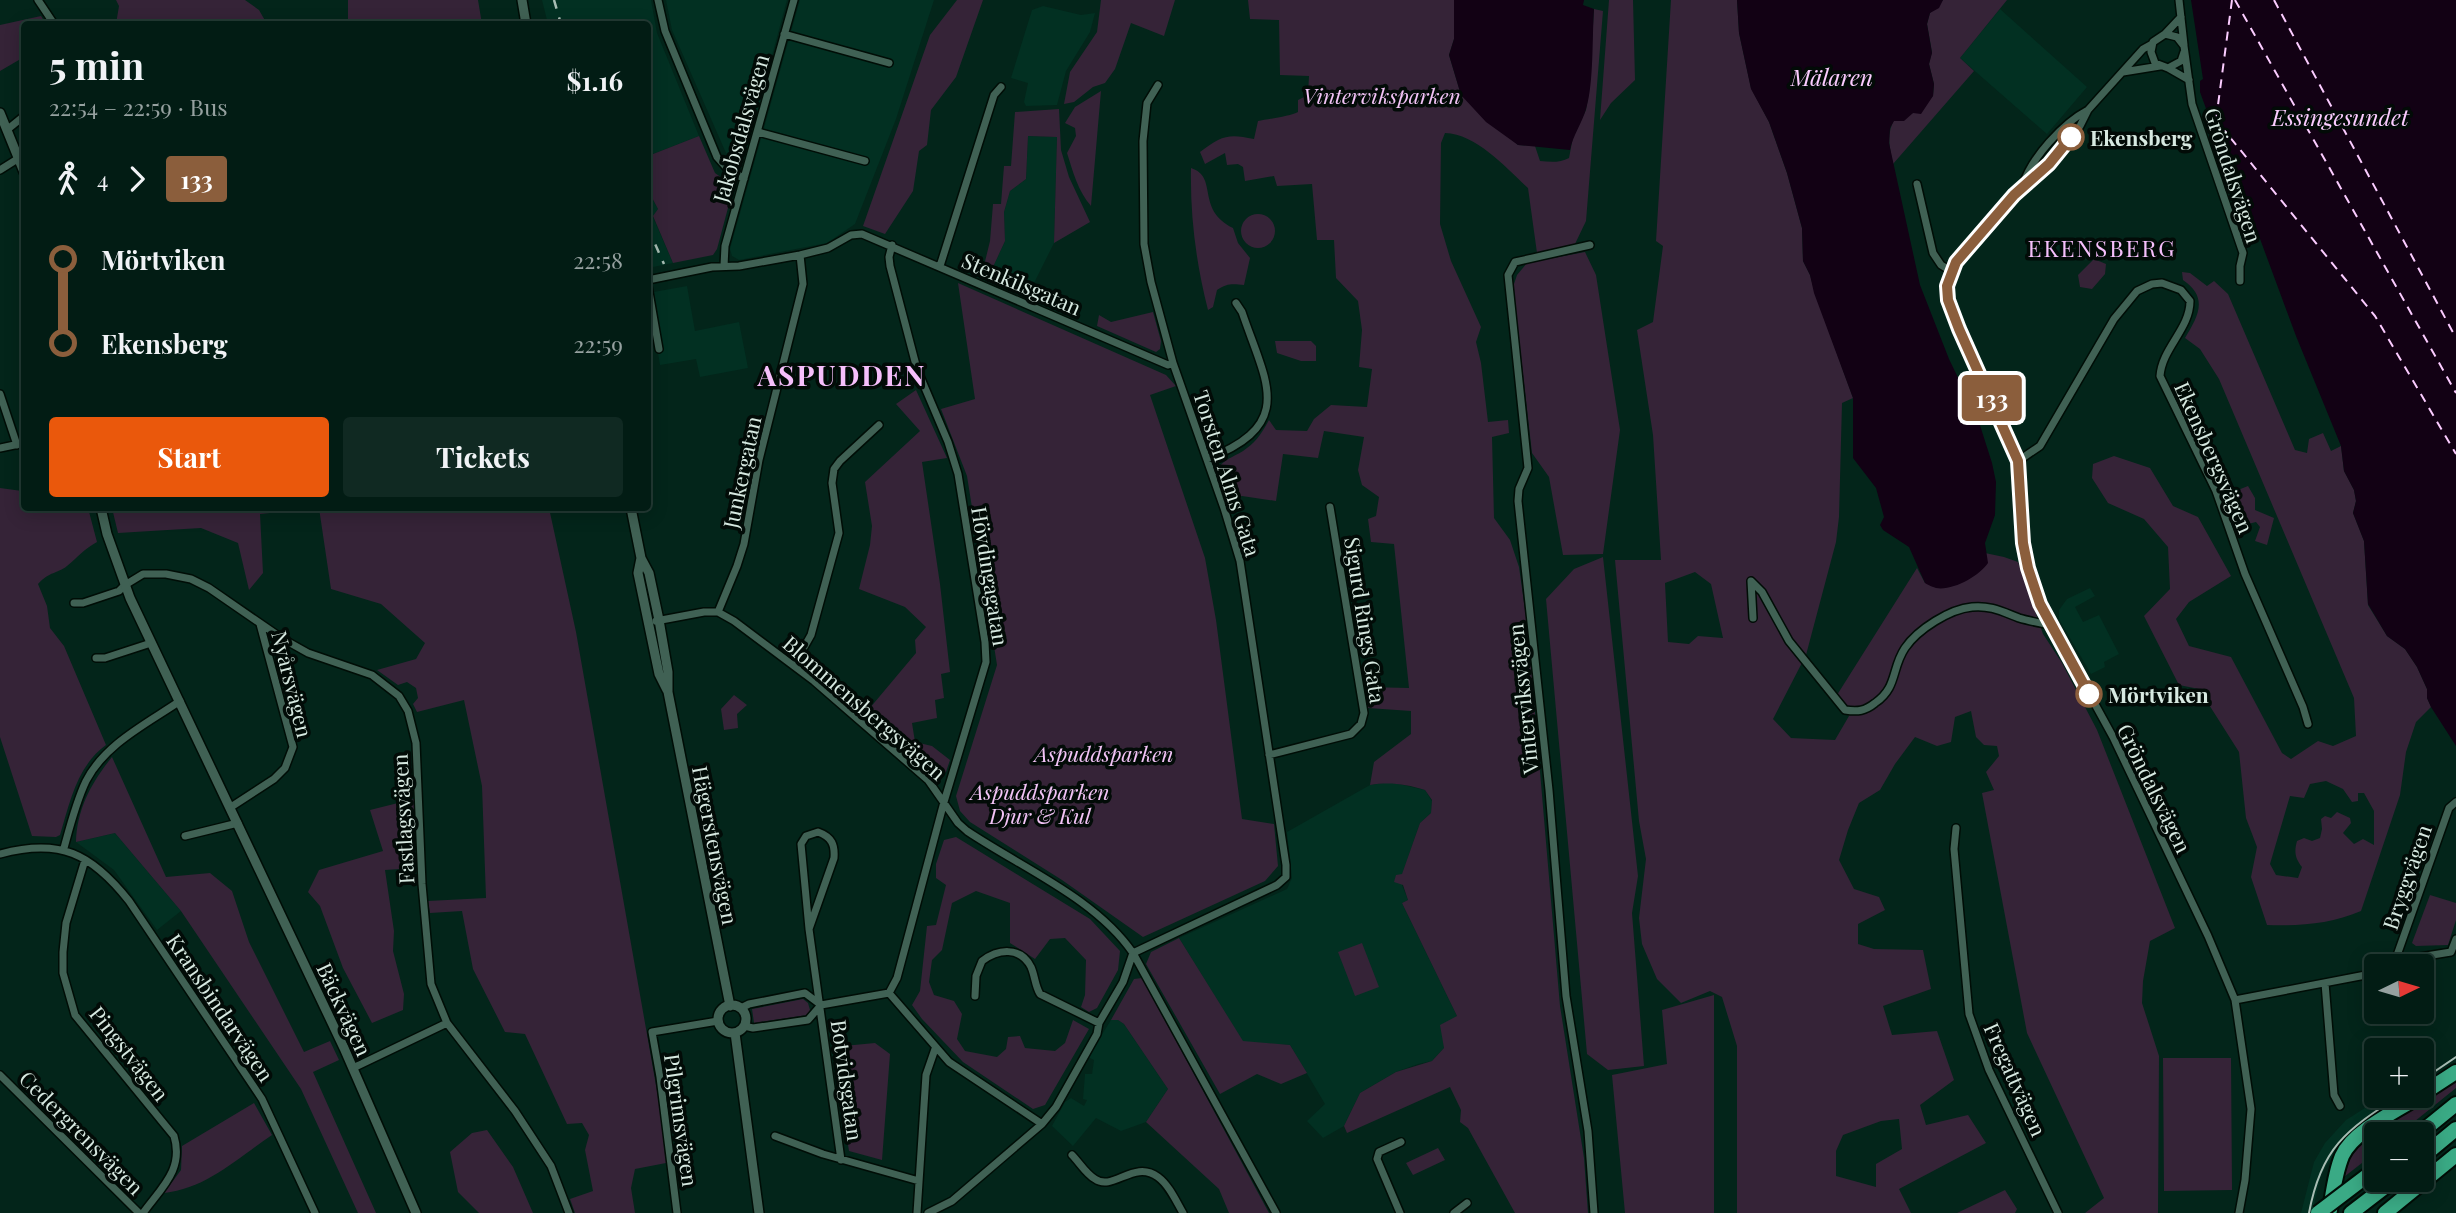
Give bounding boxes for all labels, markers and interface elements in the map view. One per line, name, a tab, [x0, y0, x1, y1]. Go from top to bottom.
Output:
text: 5 min	[49, 39, 144, 90]
street label: Jakobsdalsvägen	[705, 50, 775, 206]
water label: Mälaren	[1790, 61, 1873, 92]
text: $1.16	[567, 63, 623, 98]
park label: Vinterviksparken	[1303, 81, 1461, 109]
text: 22:54 – 22:59 · Bus	[49, 91, 228, 122]
water label: Essingesundet	[2270, 101, 2410, 132]
street label: Gröndalsvägen	[2199, 104, 2269, 247]
place label: Ekensberg	[2090, 123, 2193, 151]
marker: Ekensberg	[2058, 124, 2084, 150]
icon: walk	[49, 160, 87, 198]
icon: forward	[118, 160, 156, 198]
text: 4	[97, 163, 108, 194]
text: 133	[180, 163, 213, 195]
district label: EKENSBERG	[2028, 232, 2177, 263]
text: Mörtviken	[101, 242, 226, 277]
text: 22:58	[573, 244, 623, 275]
street label: Stenkilsgatan	[958, 245, 1086, 321]
text: Ekensberg	[101, 326, 228, 361]
text: 22:59	[574, 328, 623, 359]
district label: ASPUDDEN	[756, 356, 927, 393]
line badge: 133	[1952, 375, 2032, 421]
street label: Ekensbergsvägen	[2169, 377, 2261, 538]
text: 133	[1976, 382, 2008, 414]
street label: Torsten Alms Gata	[1188, 386, 1268, 560]
street label: Junkergatan	[715, 413, 767, 532]
button: Start	[49, 417, 329, 497]
button: Tickets	[343, 417, 623, 497]
street label: Hövdingagatan	[966, 504, 1016, 648]
street label: Sigurd Rings Gata	[1339, 535, 1393, 706]
street label: Vinterviksvägen	[1500, 622, 1544, 776]
street label: Nyårsvägen	[266, 628, 320, 741]
street label: Blommensbergsvägen	[778, 629, 953, 786]
place label: Mörtviken	[2108, 680, 2209, 708]
marker: Mörtviken	[2076, 681, 2102, 707]
street label: Gröndalsvägen	[2112, 719, 2199, 858]
park label: Aspuddsparken	[1033, 739, 1173, 767]
street label: Fastlagsvägen	[385, 753, 419, 885]
street label: Hägerstensvägen	[687, 763, 745, 927]
park label: Aspuddsparken Djur & Kul	[969, 777, 1109, 829]
street label: Bryggvägen	[2375, 820, 2437, 933]
street label: Kransbindarvägen	[161, 928, 281, 1087]
north arrow	[2364, 954, 2434, 1024]
map controls	[2364, 954, 2434, 1192]
street label: Bäckvägen	[311, 958, 379, 1061]
street label: Pingstvägen	[84, 1000, 176, 1107]
street label: Botvidsgatan	[826, 1018, 870, 1143]
street label: Fregattvägen	[1978, 1018, 2054, 1141]
button: +	[2364, 1038, 2434, 1108]
street label: Pilgrimsvägen	[659, 1052, 705, 1189]
street label: Cedergrensvägen	[14, 1064, 150, 1200]
button: −	[2364, 1122, 2434, 1192]

